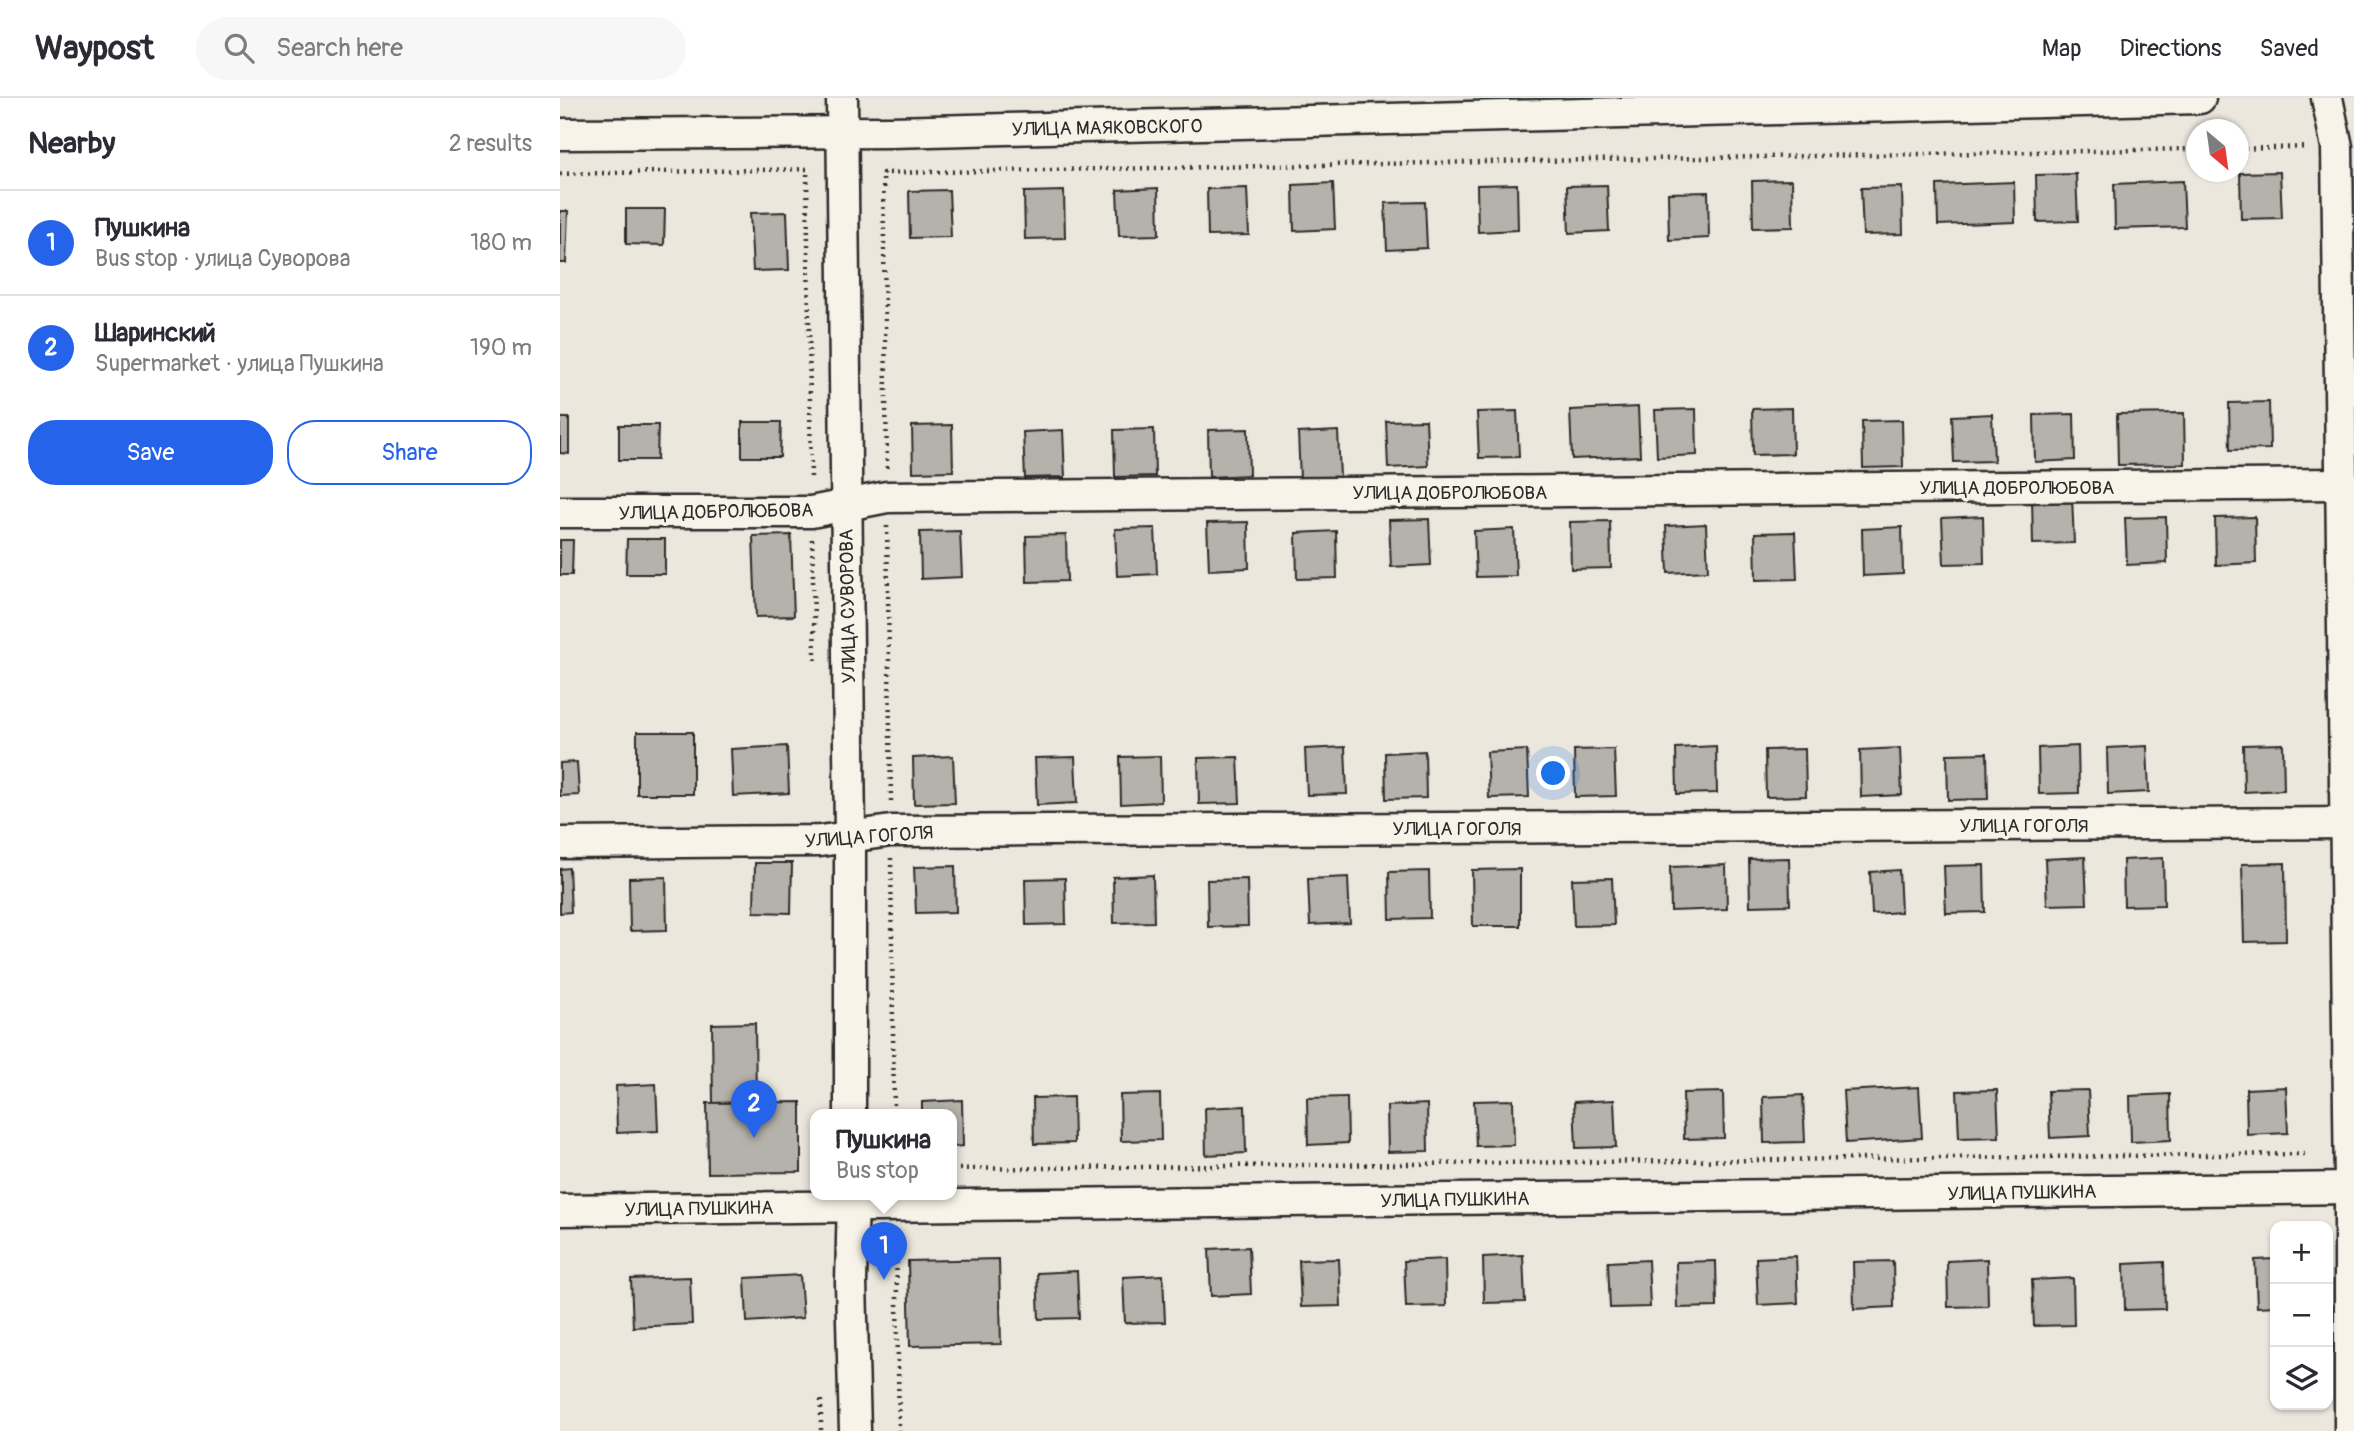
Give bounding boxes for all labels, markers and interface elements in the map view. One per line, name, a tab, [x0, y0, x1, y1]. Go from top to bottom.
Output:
search box	[196, 17, 686, 80]
text: Waypost	[35, 28, 154, 69]
icon: search	[220, 29, 258, 67]
text: Search here	[276, 32, 403, 64]
text: Map	[2042, 34, 2082, 63]
text: Directions	[2120, 34, 2221, 63]
text: Saved	[2259, 34, 2319, 63]
street label: УЛИЦА МАЯКОВСКОГО	[1011, 114, 1203, 142]
north arrow	[2186, 119, 2249, 182]
text: Nearby	[28, 125, 115, 162]
text: 2 results	[449, 129, 532, 158]
text: Пушкина	[95, 212, 190, 244]
text: 1	[47, 228, 56, 257]
text: 180 m	[470, 228, 532, 257]
text: Bus stop · улица Суворова	[95, 244, 350, 273]
text: Шаринский	[95, 317, 216, 349]
text: 2	[45, 333, 57, 362]
text: 190 m	[470, 333, 532, 362]
text: Supermarket · улица Пушкина	[95, 349, 384, 378]
button: Save	[28, 420, 273, 485]
button: Share	[287, 420, 532, 485]
street label: УЛИЦА ДОБРОЛЮБОВА	[1920, 476, 2114, 500]
street label: УЛИЦА ДОБРОЛЮБОВА	[1353, 481, 1547, 505]
street label: УЛИЦА ДОБРОЛЮБОВА	[618, 498, 814, 526]
street label: УЛИЦА СУВОРОВА	[835, 528, 861, 684]
your location	[1536, 756, 1570, 790]
street label: УЛИЦА ГОГОЛЯ	[1960, 814, 2088, 838]
street label: УЛИЦА ГОГОЛЯ	[1393, 817, 1521, 841]
street label: УЛИЦА ГОГОЛЯ	[804, 821, 934, 853]
pin: 2	[731, 1080, 777, 1138]
popup	[810, 1109, 957, 1200]
text: Пушкина	[836, 1124, 931, 1156]
text: Bus stop	[836, 1156, 919, 1185]
street label: УЛИЦА ПУШКИНА	[1947, 1180, 2097, 1206]
street label: УЛИЦА ПУШКИНА	[1380, 1187, 1530, 1213]
street label: УЛИЦА ПУШКИНА	[624, 1196, 774, 1222]
map controls	[2270, 1221, 2333, 1410]
button: +	[2270, 1221, 2333, 1284]
pin: 1	[861, 1222, 907, 1280]
button: −	[2270, 1284, 2333, 1347]
button: layers	[2270, 1347, 2333, 1410]

